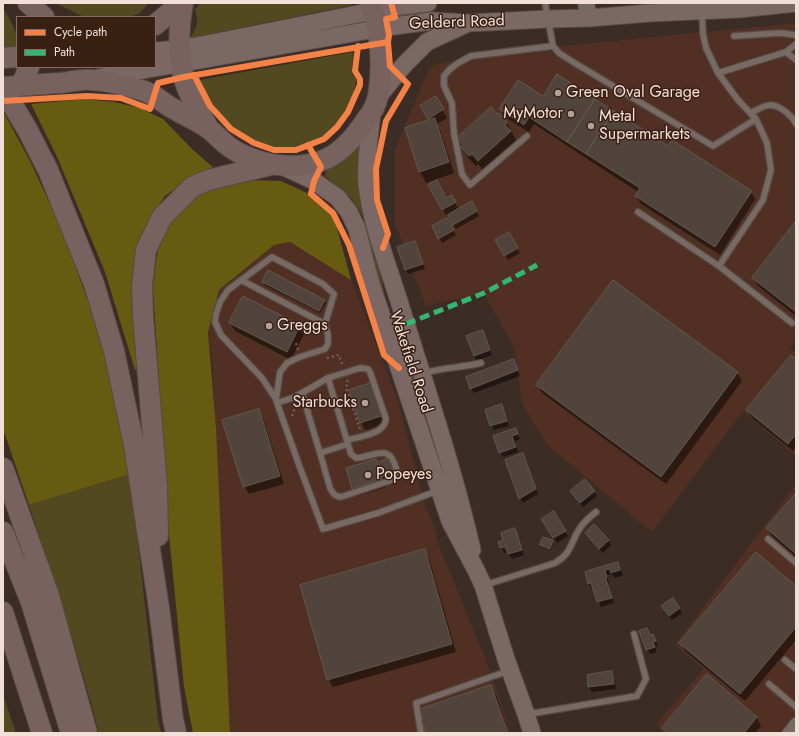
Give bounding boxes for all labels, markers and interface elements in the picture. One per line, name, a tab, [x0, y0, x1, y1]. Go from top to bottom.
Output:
street label: Gelderd Road	[409, 12, 505, 34]
legend	[16, 16, 156, 68]
text: Cycle path	[54, 23, 107, 41]
text: Path	[54, 43, 75, 61]
place label: Green Oval Garage	[566, 83, 700, 103]
marker: Green Oval Garage	[553, 88, 563, 98]
place label: MyMotor	[503, 104, 563, 124]
place label: Metal Supermarkets	[599, 107, 690, 145]
marker: MyMotor	[566, 109, 576, 119]
marker: Metal Supermarkets	[586, 121, 596, 131]
street label: Wakefield Road	[384, 309, 436, 415]
place label: Greggs	[277, 316, 328, 336]
marker: Greggs	[264, 321, 274, 331]
place label: Starbucks	[293, 393, 357, 413]
marker: Starbucks	[360, 398, 370, 408]
place label: Popeyes	[376, 465, 432, 485]
marker: Popeyes	[363, 470, 373, 480]

